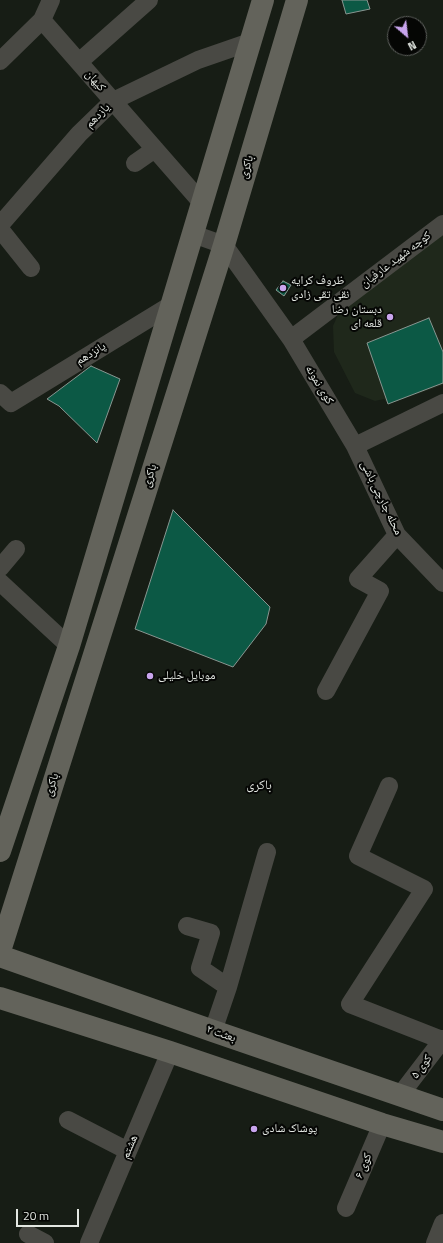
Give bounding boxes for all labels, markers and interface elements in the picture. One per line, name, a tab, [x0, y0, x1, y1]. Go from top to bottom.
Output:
north arrow	[387, 16, 427, 56]
text: N	[405, 37, 419, 55]
street label: کیهان	[82, 67, 108, 95]
street label: یازدهم	[83, 101, 113, 131]
street label: باکری	[237, 154, 257, 180]
street label: کوچه شهید عارفیان	[358, 229, 434, 291]
place label: ظروف کرایه نقی تقی زادی	[291, 274, 349, 302]
marker: ظروف کرایه نقی تقی زادی	[278, 283, 288, 293]
place label: دبستان رضا قلعه ای	[332, 303, 382, 331]
marker: دبستان رضا قلعه ای	[385, 312, 395, 322]
street label: پانزدهم	[73, 339, 109, 369]
street label: کوی نمونه	[302, 363, 336, 407]
street label: محله جارچی باشی	[357, 459, 405, 537]
street label: باکری	[140, 463, 160, 489]
place label: موبایل خلیلی	[158, 669, 215, 683]
marker: موبایل خلیلی	[145, 671, 155, 681]
street label: باکری	[42, 772, 62, 798]
district label: باکری	[246, 778, 272, 794]
street label: بعثت ۲	[204, 1022, 238, 1046]
street label: کوی ۵	[408, 1052, 436, 1082]
place label: پوشاک شادی	[262, 1122, 317, 1136]
marker: پوشاک شادی	[249, 1124, 259, 1134]
street label: هشتم	[119, 1133, 141, 1161]
street label: کوی ۶	[352, 1151, 376, 1181]
scale bar	[18, 1201, 81, 1227]
text: 20 m	[23, 1206, 49, 1225]

